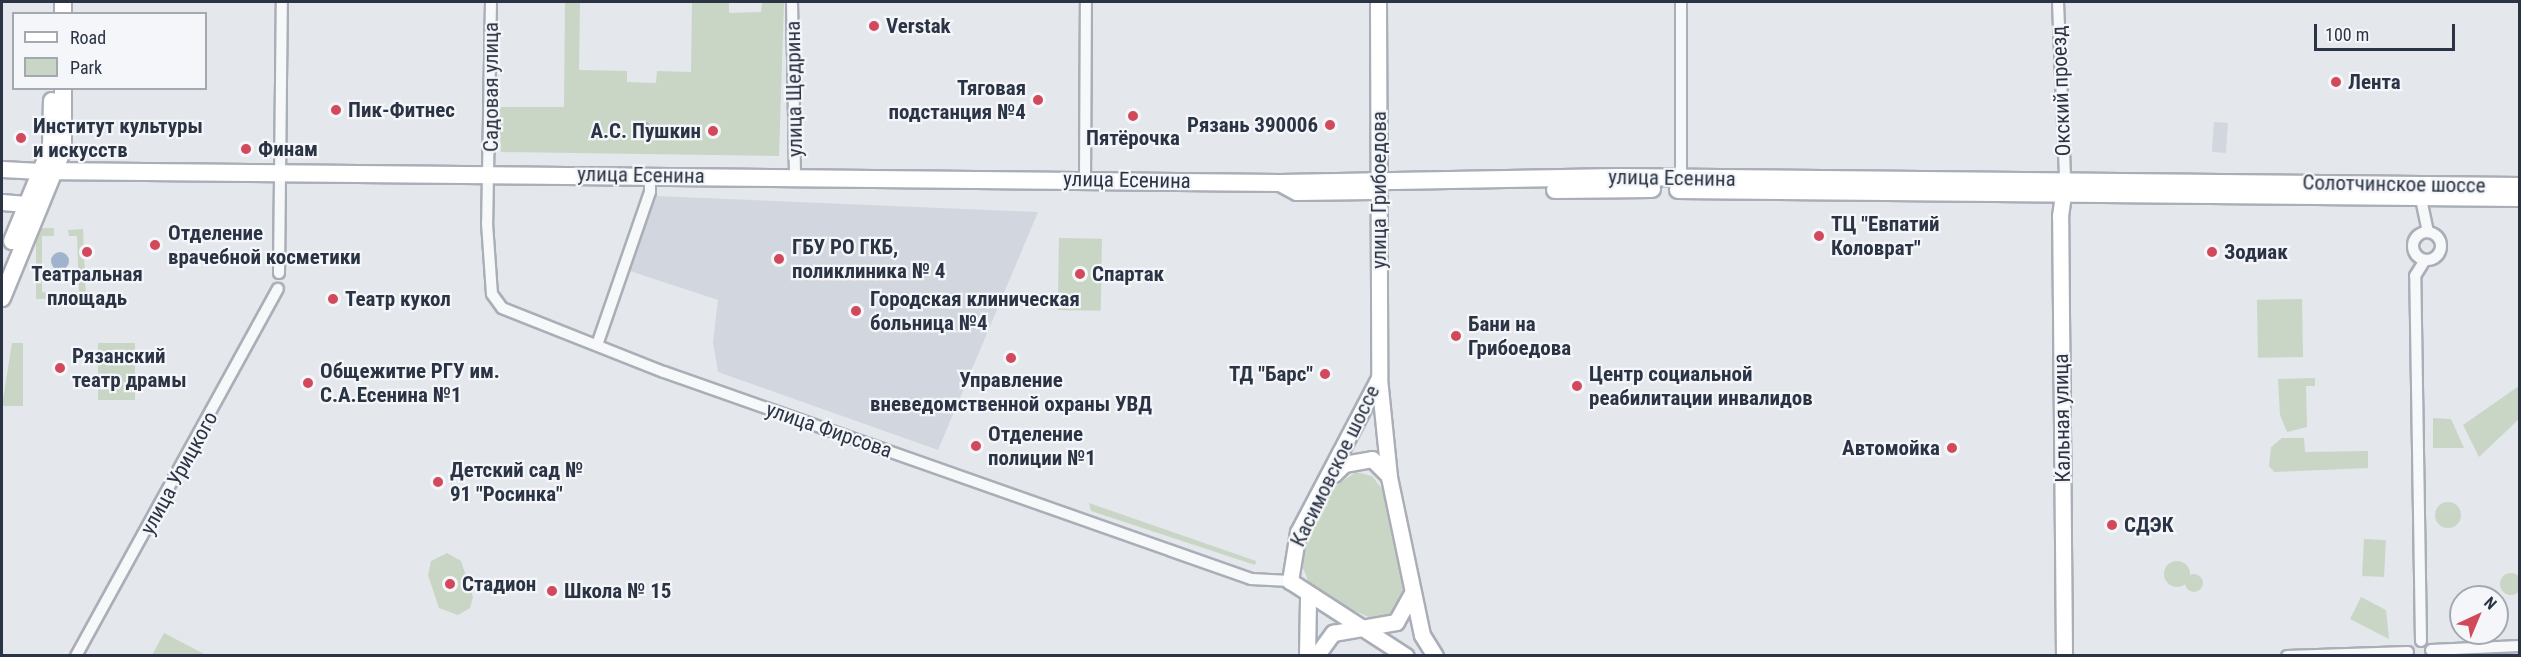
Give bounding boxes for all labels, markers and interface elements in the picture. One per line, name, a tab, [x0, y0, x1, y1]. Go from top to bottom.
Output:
legend	[12, 12, 207, 90]
scale bar	[2317, 12, 2458, 50]
place label: Verstak	[886, 13, 951, 39]
marker: Verstak	[867, 19, 881, 33]
street label: улица Щедрина	[780, 21, 808, 157]
street label: Садовая улица	[478, 22, 504, 152]
text: 100 m	[2325, 24, 2369, 45]
street label: Окский проезд	[2046, 25, 2076, 157]
text: Road	[70, 27, 106, 48]
text: Park	[70, 57, 102, 78]
place label: Лента	[2348, 69, 2401, 95]
place label: Тяговая подстанция №4	[889, 75, 1026, 125]
marker: Лента	[2329, 75, 2343, 89]
marker: Тяговая подстанция №4	[1031, 93, 1045, 107]
place label: Пик-Фитнес	[348, 97, 455, 123]
marker: Пик-Фитнес	[329, 103, 343, 117]
marker: Пятёрочка	[1126, 109, 1140, 123]
street label: улица Грибоедова	[1366, 111, 1392, 269]
place label: Рязань 390006	[1187, 112, 1318, 138]
place label: Институт культуры и искусств	[33, 113, 203, 163]
place label: А.С. Пушкин	[590, 118, 701, 144]
marker: Рязань 390006	[1323, 118, 1337, 132]
marker: А.С. Пушкин	[706, 124, 720, 138]
place label: Пятёрочка	[1086, 125, 1180, 151]
marker: Институт культуры и искусств	[14, 131, 28, 145]
place label: Финам	[258, 136, 318, 162]
marker: Финам	[239, 142, 253, 156]
street label: улица Есенина	[577, 161, 705, 189]
street label: улица Есенина	[1608, 164, 1736, 192]
street label: улица Есенина	[1063, 166, 1191, 194]
street label: Солотчинское шоссе	[2302, 170, 2486, 198]
place label: ТЦ "Евпатий Коловрат"	[1831, 211, 1939, 261]
place label: Отделение врачебной косметики	[168, 220, 361, 270]
marker: ТЦ "Евпатий Коловрат"	[1812, 229, 1826, 243]
place label: ГБУ РО ГКБ, поликлиника № 4	[792, 234, 945, 284]
marker: Отделение врачебной косметики	[146, 236, 164, 254]
place label: Зодиак	[2224, 239, 2288, 265]
marker: Театральная площадь	[80, 245, 94, 259]
marker: Зодиак	[2205, 245, 2219, 259]
marker: ГБУ РО ГКБ, поликлиника № 4	[770, 250, 788, 268]
place label: Театральная площадь	[31, 261, 143, 311]
place label: Спартак	[1092, 261, 1164, 287]
marker: Спартак	[1073, 267, 1087, 281]
place label: Театр кукол	[345, 286, 451, 312]
place label: Городская клиническая больница №4	[870, 286, 1080, 336]
marker: Театр кукол	[326, 292, 340, 306]
marker: Городская клиническая больница №4	[847, 302, 865, 320]
place label: Бани на Грибоедова	[1468, 311, 1571, 361]
marker: Бани на Грибоедова	[1449, 329, 1463, 343]
place label: Рязанский театр драмы	[72, 343, 187, 393]
marker: Управление вневедомственной охраны УВД	[1004, 351, 1018, 365]
street label: Кальная улица	[2048, 353, 2076, 483]
place label: Общежитие РГУ им. С.А.Есенина №1	[320, 358, 500, 408]
marker: Рязанский театр драмы	[53, 361, 67, 375]
place label: ТД "Барс"	[1229, 361, 1313, 387]
place label: Центр социальной реабилитации инвалидов	[1589, 361, 1813, 411]
place label: Управление вневедомственной охраны УВД	[870, 367, 1152, 417]
marker: ТД "Барс"	[1318, 367, 1332, 381]
marker: Общежитие РГУ им. С.А.Есенина №1	[301, 376, 315, 390]
marker: Центр социальной реабилитации инвалидов	[1570, 379, 1584, 393]
street label: Касимовское шоссе	[1285, 381, 1385, 551]
street label: улица Фирсова	[763, 397, 895, 463]
street label: улица Урицкого	[135, 407, 223, 539]
place label: Отделение полиции №1	[988, 421, 1096, 471]
place label: Автомойка	[1842, 435, 1940, 461]
marker: Отделение полиции №1	[969, 439, 983, 453]
marker: Автомойка	[1945, 441, 1959, 455]
place label: Детский сад № 91 "Росинка"	[450, 457, 583, 507]
marker: Детский сад № 91 "Росинка"	[431, 475, 445, 489]
place label: СДЭК	[2124, 512, 2173, 538]
marker: СДЭК	[2105, 518, 2119, 532]
place label: Стадион	[462, 571, 536, 597]
marker: Стадион	[443, 577, 457, 591]
place label: Школа № 15	[564, 578, 671, 604]
marker: Школа № 15	[545, 584, 559, 598]
north arrow	[2449, 585, 2509, 645]
text: N	[2480, 593, 2501, 613]

